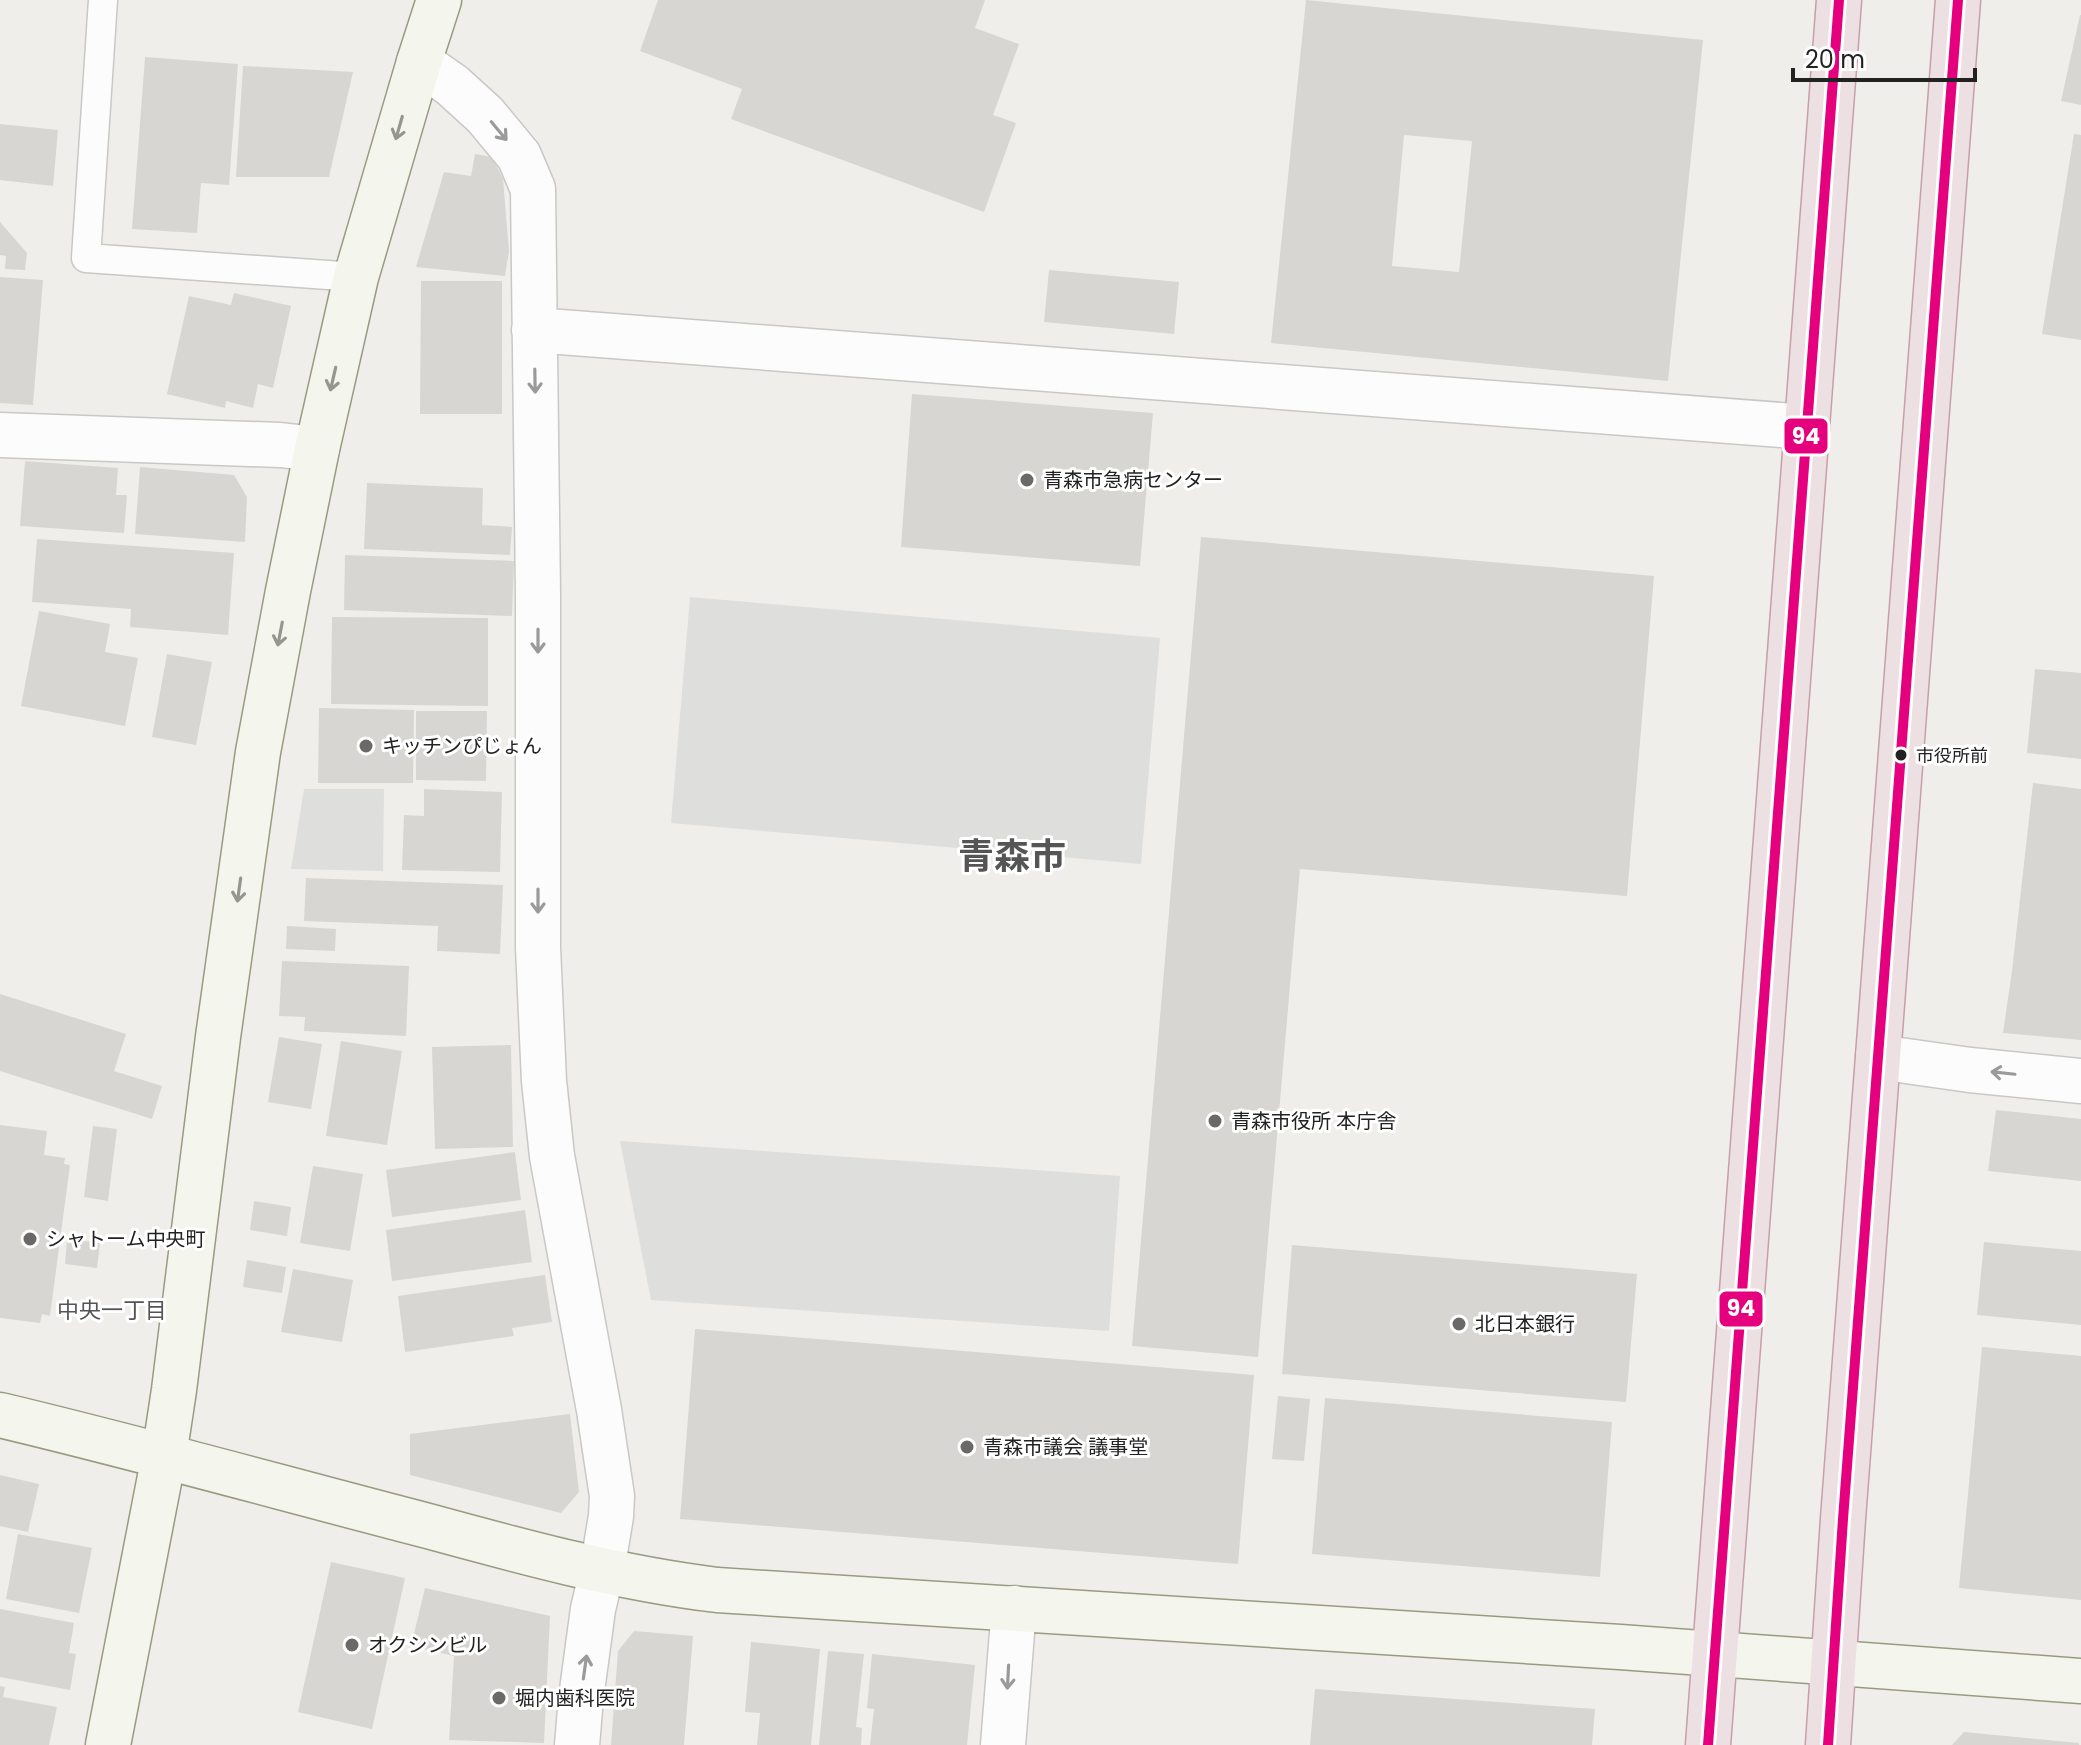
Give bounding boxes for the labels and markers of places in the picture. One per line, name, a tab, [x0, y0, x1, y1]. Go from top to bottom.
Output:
place label: 青森市急病センター	[1043, 466, 1223, 494]
marker: 青森市急病センター	[1018, 471, 1036, 489]
place label: キッチンぴじょん	[382, 732, 542, 760]
marker: キッチンぴじょん	[357, 737, 375, 755]
place label: 市役所前	[1916, 743, 1988, 768]
marker: 市役所前	[1893, 747, 1909, 763]
place label: 青森市役所 本庁舎	[1231, 1107, 1396, 1135]
marker: 青森市役所 本庁舎	[1206, 1112, 1224, 1130]
place label: シャトーム中央町	[46, 1225, 205, 1253]
marker: シャトーム中央町	[21, 1230, 39, 1248]
place label: 北日本銀行	[1475, 1310, 1575, 1338]
marker: 北日本銀行	[1450, 1315, 1468, 1333]
place label: 青森市議会 議事堂	[983, 1433, 1148, 1461]
marker: 青森市議会 議事堂	[958, 1438, 976, 1456]
place label: オクシンビル	[368, 1631, 488, 1659]
marker: オクシンビル	[343, 1636, 361, 1654]
place label: 堀内歯科医院	[515, 1684, 635, 1712]
marker: 堀内歯科医院	[490, 1689, 508, 1707]

